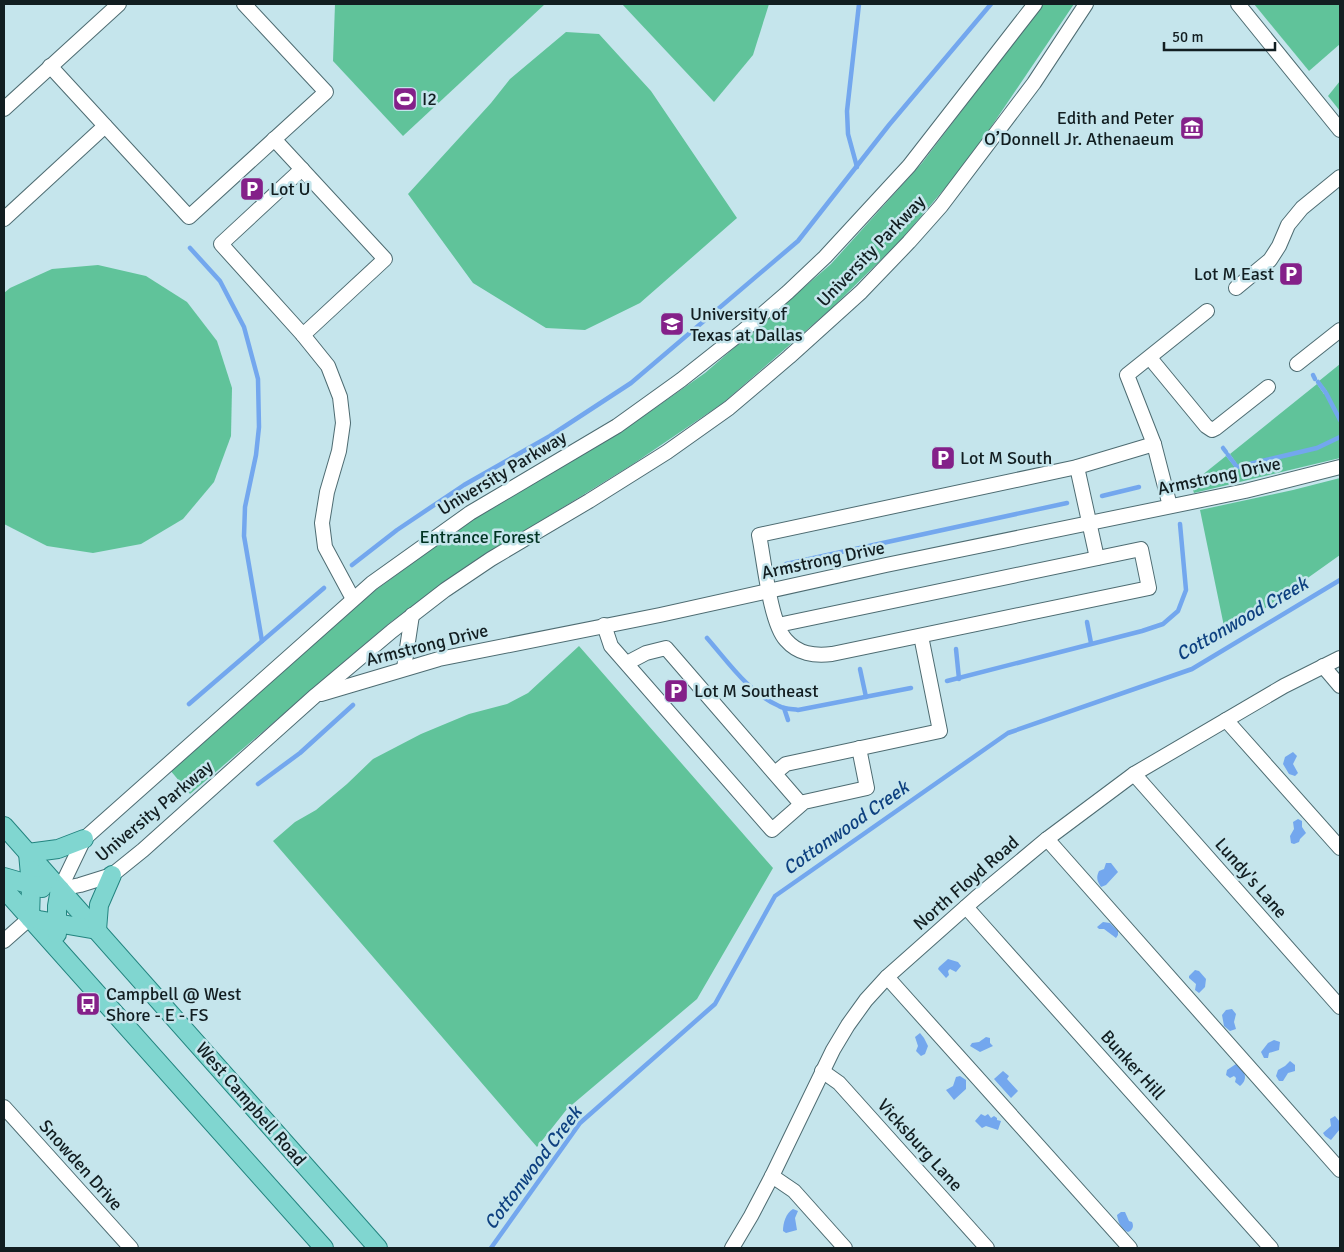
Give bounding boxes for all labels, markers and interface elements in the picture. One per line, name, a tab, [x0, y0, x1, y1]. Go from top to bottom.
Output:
scale bar	[1164, 20, 1275, 52]
text: 50 m	[1172, 28, 1203, 46]
sports icon: I2	[392, 86, 418, 112]
place label: I2	[422, 88, 437, 110]
place label: Edith and Peter O’Donnell Jr. Athenaeum	[984, 107, 1174, 150]
museum icon: Edith and Peter O’Donnell Jr. Athenaeum	[1179, 115, 1205, 141]
parking icon: Lot U	[239, 176, 265, 202]
place label: Lot U	[270, 178, 310, 200]
street label: University Parkway	[812, 190, 930, 311]
parking icon: Lot M East	[1278, 261, 1304, 287]
place label: Lot M East	[1194, 263, 1274, 285]
place label: University of Texas at Dallas	[690, 303, 803, 346]
school or university icon: University of Texas at Dallas	[659, 311, 685, 337]
street label: University Parkway	[434, 426, 571, 520]
parking icon: Lot M South	[930, 445, 956, 471]
place label: Lot M South	[960, 447, 1052, 469]
street label: Armstrong Drive	[1155, 452, 1283, 500]
park label: Entrance Forest	[420, 526, 540, 548]
street label: Armstrong Drive	[759, 536, 887, 584]
water label: Cottonwood Creek	[1172, 571, 1313, 666]
street label: Armstrong Drive	[364, 619, 490, 671]
parking icon: Lot M Southeast	[663, 678, 689, 704]
place label: Lot M Southeast	[694, 680, 819, 702]
street label: University Parkway	[91, 755, 218, 866]
water label: Cottonwood Creek	[778, 775, 915, 880]
street label: North Floyd Road	[909, 831, 1023, 935]
street label: Lundy's Lane	[1210, 833, 1292, 923]
place label: Campbell @ West Shore - E - FS	[106, 983, 241, 1026]
bus stop icon: Campbell @ West Shore - E - FS	[75, 991, 101, 1017]
street label: Bunker Hill	[1096, 1026, 1170, 1104]
street label: West Campbell Road	[191, 1038, 311, 1170]
street label: Vicksburg Lane	[873, 1094, 967, 1196]
water label: Cottonwood Creek	[479, 1100, 588, 1234]
street label: Snowden Drive	[34, 1115, 128, 1215]

